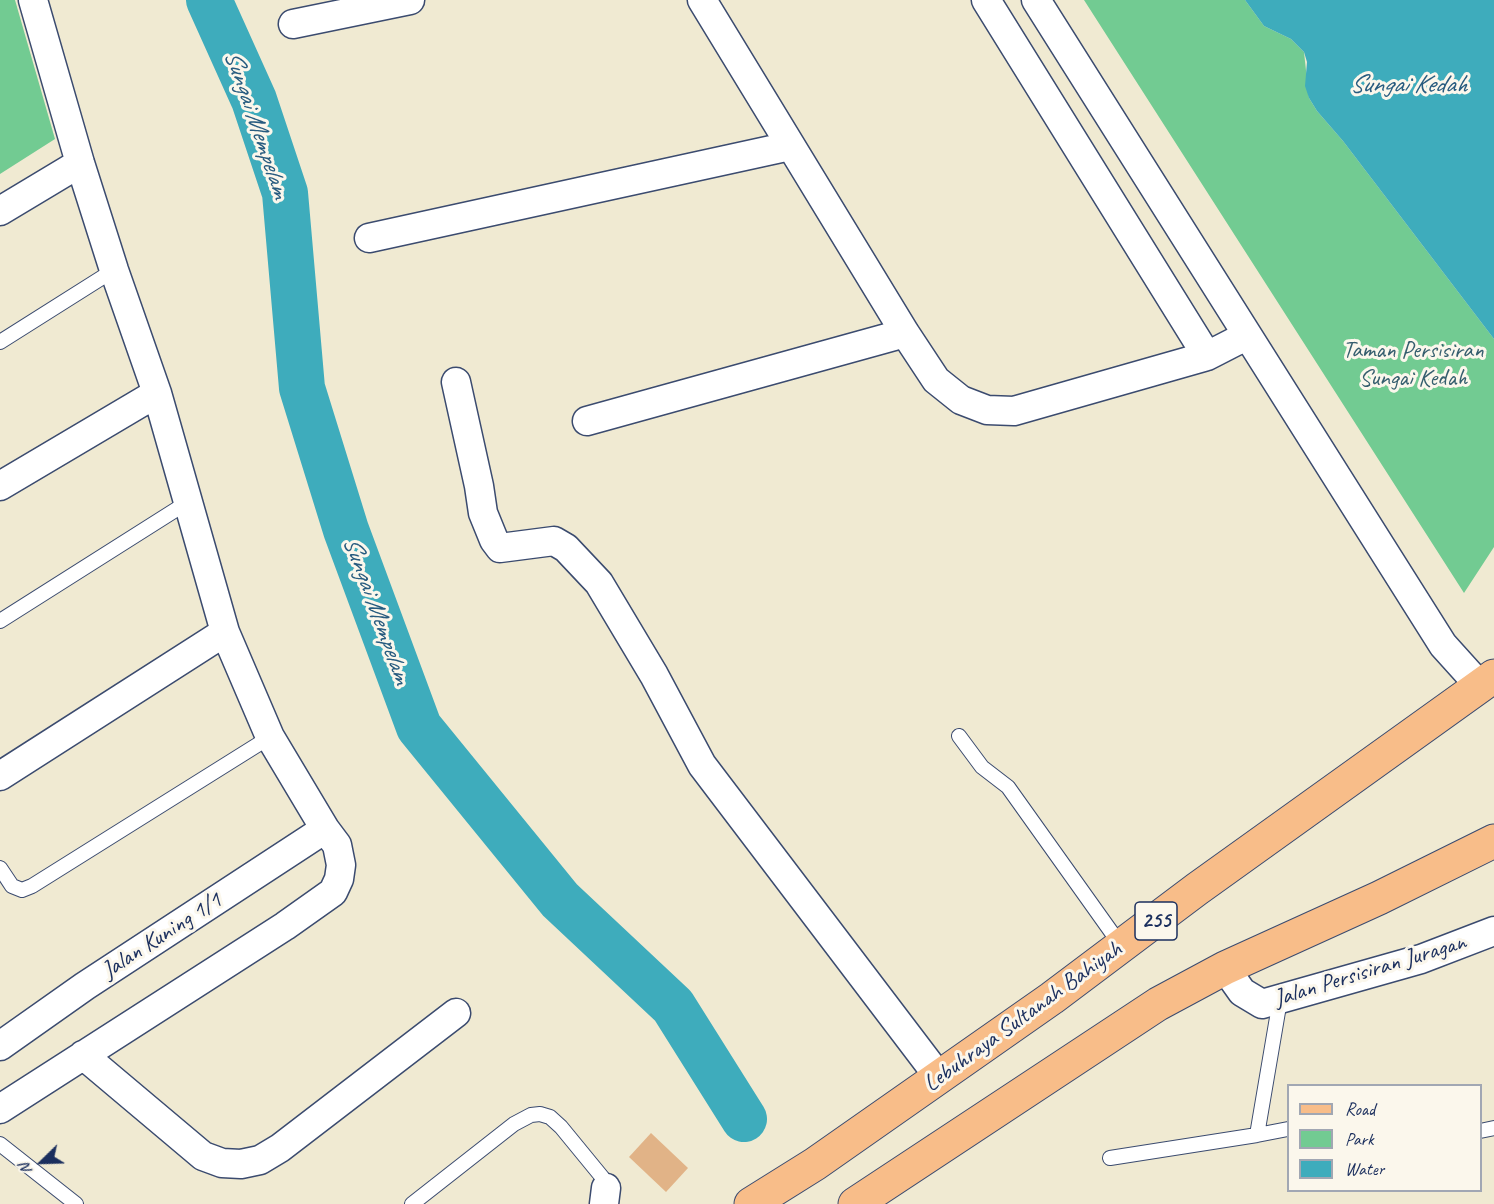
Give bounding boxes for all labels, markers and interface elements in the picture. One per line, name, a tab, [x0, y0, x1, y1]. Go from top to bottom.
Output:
water label: Sungai Mempelam	[216, 46, 296, 202]
water label: Sungai Kedah	[1349, 69, 1467, 101]
park label: Taman Persisiran Sungai Kedah	[1342, 337, 1484, 393]
water label: Sungai Mempelam	[335, 532, 417, 688]
street label: Jalan Kuning 1/1	[97, 887, 227, 985]
road number: 255	[1135, 902, 1177, 940]
street label: Jalan Persisiran Juragan	[1271, 928, 1469, 1014]
street label: Lebuhraya Sultanah Bahiyah	[918, 935, 1128, 1099]
legend	[1287, 1084, 1482, 1192]
text: Road	[1345, 1098, 1375, 1120]
text: Park	[1345, 1128, 1374, 1150]
north arrow	[12, 1132, 72, 1192]
text: Water	[1345, 1158, 1384, 1180]
text: N	[14, 1161, 37, 1177]

